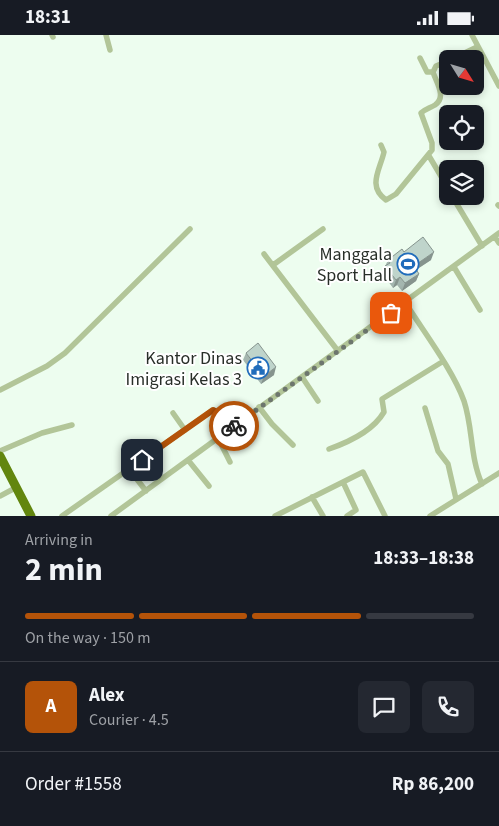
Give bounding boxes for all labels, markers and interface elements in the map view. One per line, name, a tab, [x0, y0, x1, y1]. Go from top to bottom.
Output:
text: 18:31	[25, 4, 71, 31]
north arrow	[439, 50, 484, 95]
map controls	[439, 50, 484, 205]
button: locate	[439, 105, 484, 150]
button: layers	[439, 160, 484, 205]
place label: Manggala Sport Hall	[317, 242, 392, 288]
sports icon: Manggala Sport Hall	[396, 252, 420, 276]
pin	[370, 292, 412, 334]
icon: bag	[377, 299, 405, 327]
place label: Kantor Dinas Imigrasi Kelas 3	[125, 346, 242, 392]
public building icon: Kantor Dinas Imigrasi Kelas 3	[246, 356, 270, 380]
courier	[209, 401, 259, 451]
icon: bike	[220, 412, 248, 440]
pin	[121, 439, 163, 481]
icon: home	[128, 446, 156, 474]
text: Arriving in	[25, 529, 93, 551]
text: 18:33–18:38	[373, 545, 474, 572]
text: 2 min	[25, 547, 103, 593]
text: On the way · 150 m	[25, 627, 150, 649]
button: chat	[358, 681, 410, 733]
button: phone	[422, 681, 474, 733]
text: Alex	[89, 682, 125, 709]
text: A	[46, 693, 56, 720]
text: Courier · 4.5	[89, 709, 169, 731]
text: Order #1558	[25, 771, 122, 798]
text: Rp 86,200	[392, 771, 474, 798]

